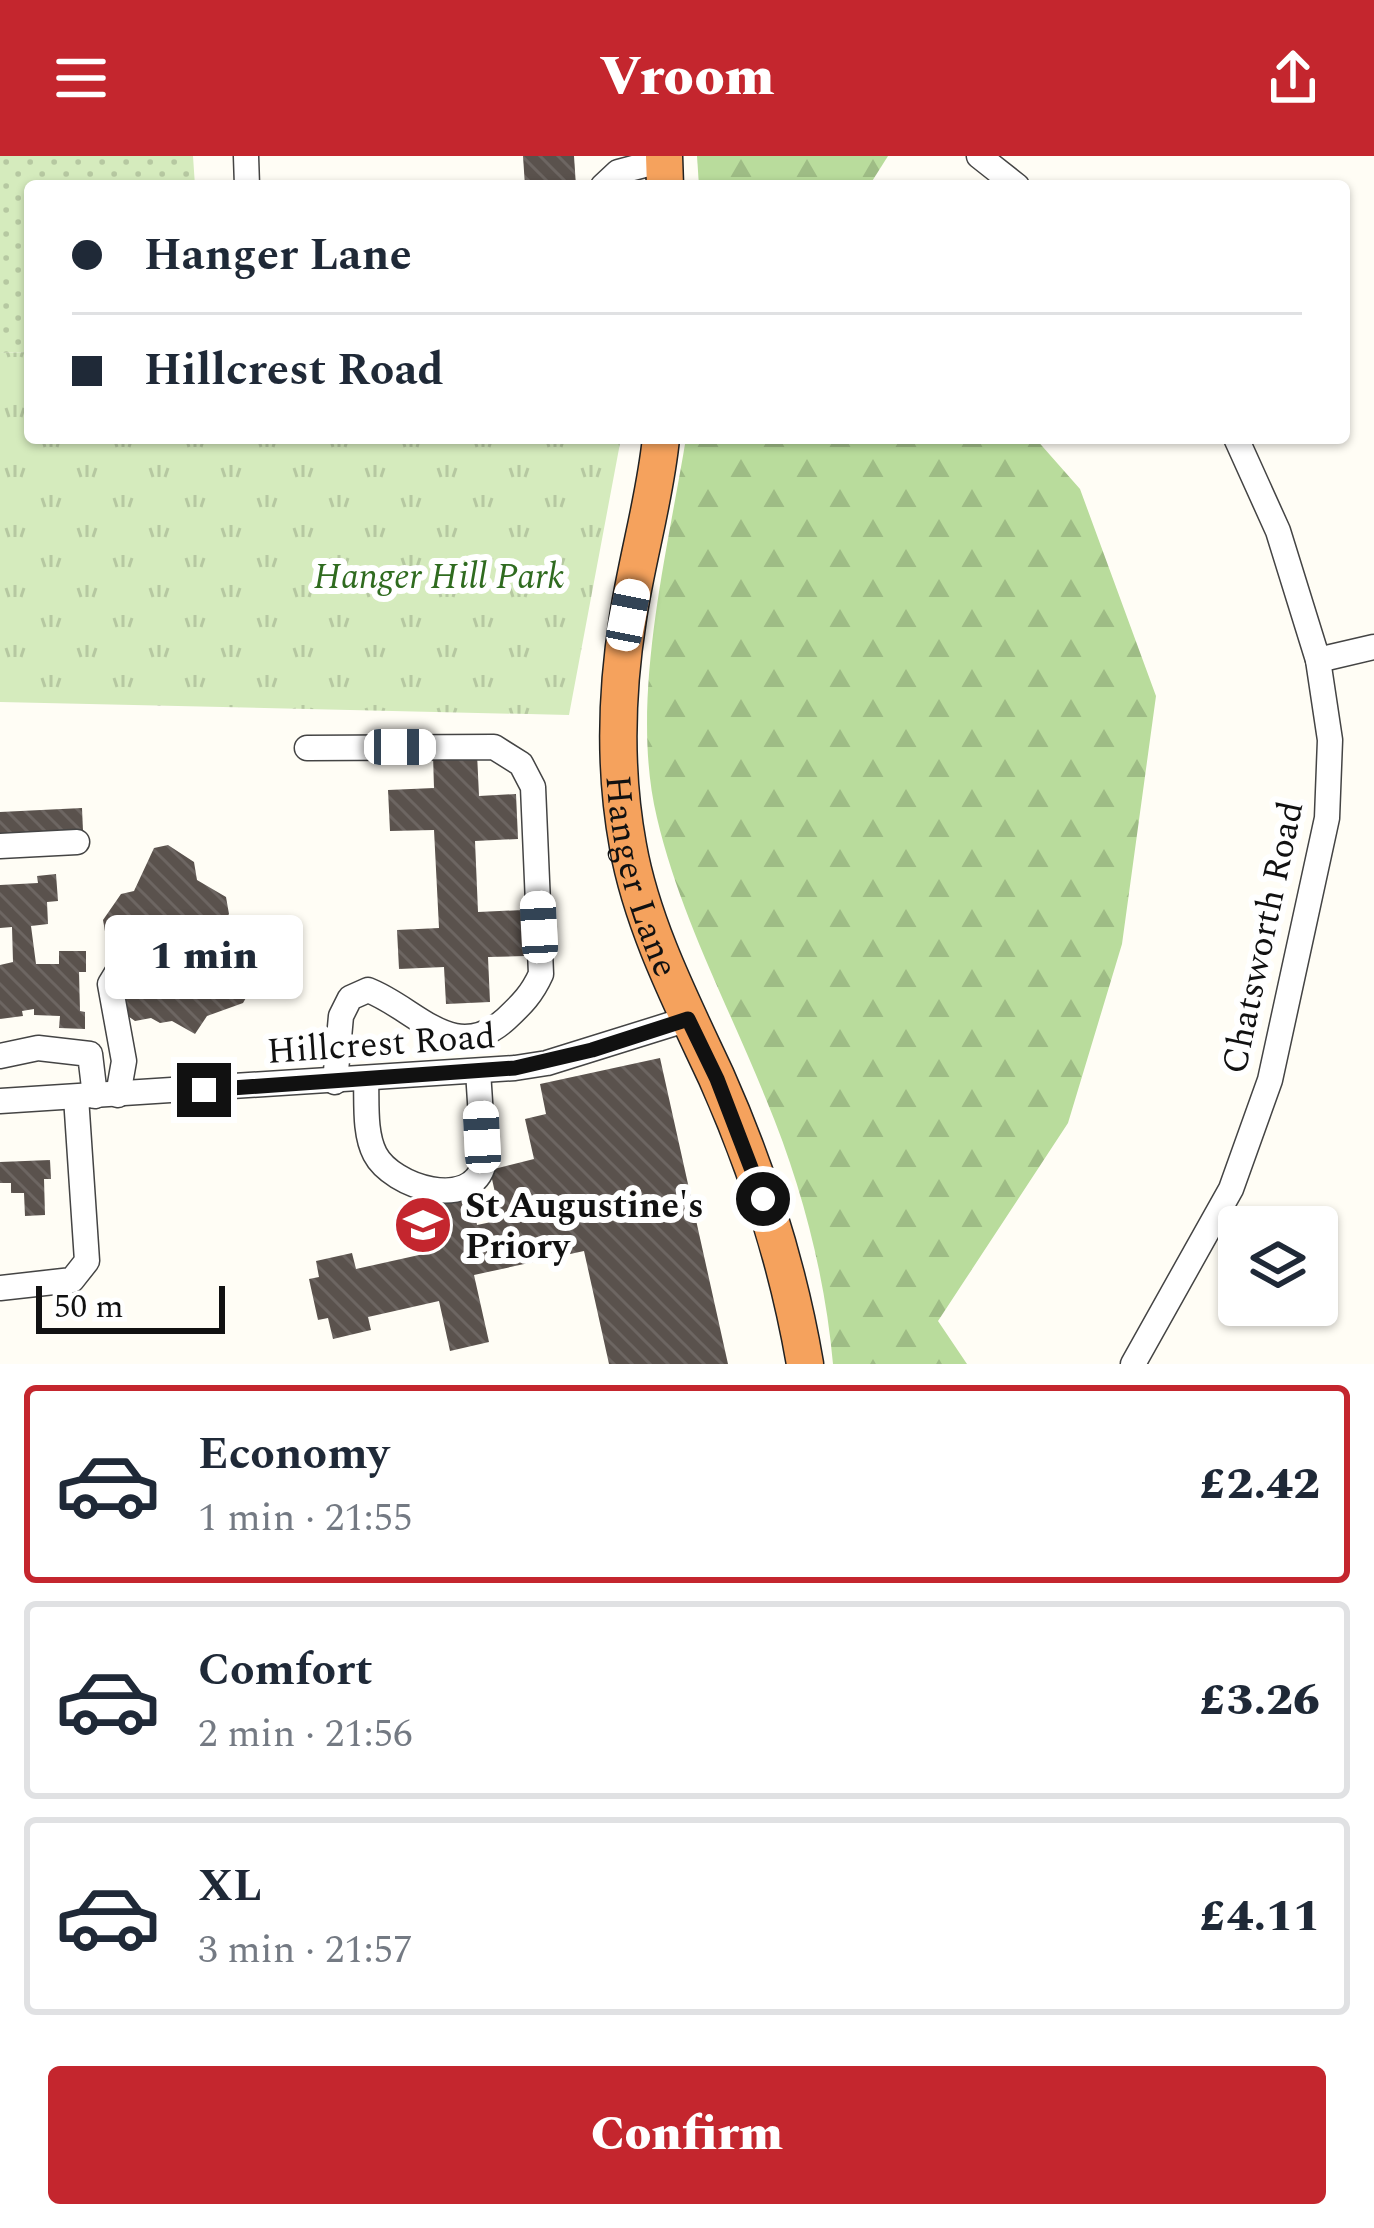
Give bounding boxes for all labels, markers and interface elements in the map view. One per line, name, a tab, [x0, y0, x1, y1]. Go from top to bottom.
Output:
text: Vroom	[599, 37, 775, 119]
icon: menu	[48, 45, 114, 111]
icon: share	[1260, 45, 1326, 111]
text: Hanger Lane	[144, 221, 412, 290]
text: Hillcrest Road	[144, 336, 444, 405]
park label: Hanger Hill Park	[314, 550, 565, 605]
car	[603, 576, 653, 654]
car	[364, 729, 436, 765]
street label: Hanger Lane	[589, 773, 692, 986]
street label: Chatsworth Road	[1208, 796, 1319, 1079]
car	[519, 890, 559, 964]
callout: 1 min	[105, 916, 303, 1000]
text: 1 min	[150, 927, 258, 986]
street label: Hillcrest Road	[265, 1009, 497, 1080]
route end	[177, 1063, 231, 1117]
car	[462, 1100, 502, 1174]
route start	[736, 1172, 790, 1226]
place label: St Augustine's Priory	[465, 1179, 704, 1275]
school or university icon: St Augustine's Priory	[392, 1194, 454, 1256]
map controls	[1218, 1206, 1338, 1326]
button: layers	[1218, 1206, 1338, 1326]
scale bar	[36, 1280, 225, 1333]
text: 50 m	[54, 1282, 124, 1332]
text: Economy	[198, 1420, 389, 1489]
icon: car	[54, 1430, 162, 1538]
text: £2.42	[1199, 1450, 1320, 1519]
text: 1 min · 21:55	[198, 1489, 413, 1548]
text: Comfort	[198, 1636, 373, 1705]
icon: car	[54, 1646, 162, 1754]
text: £3.26	[1199, 1666, 1320, 1735]
text: 2 min · 21:56	[198, 1705, 413, 1764]
text: XL	[198, 1852, 262, 1921]
icon: car	[54, 1862, 162, 1970]
text: £4.11	[1199, 1882, 1320, 1951]
text: 3 min · 21:57	[198, 1921, 413, 1980]
button: Confirm	[48, 2066, 1326, 2204]

